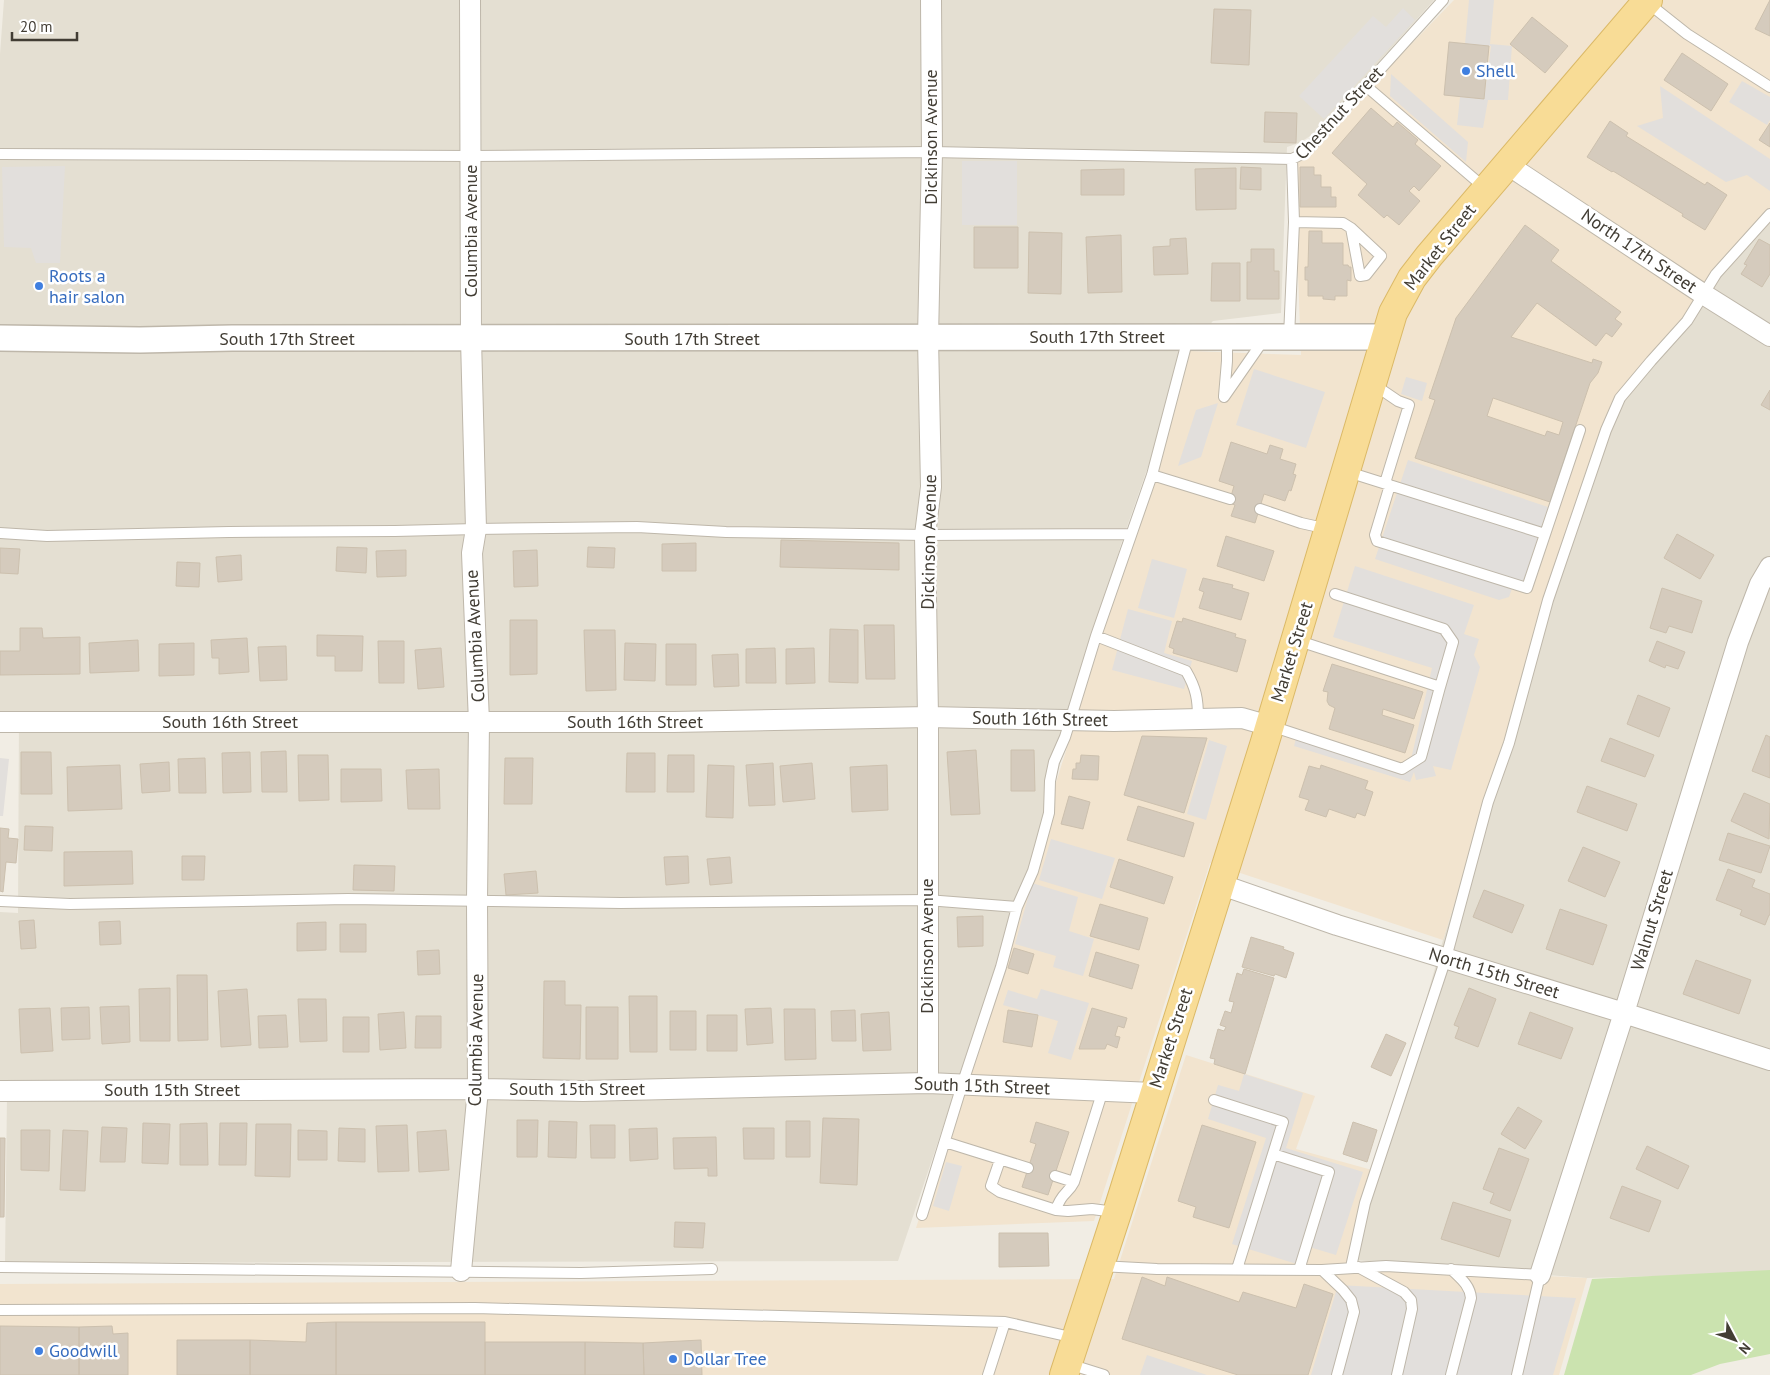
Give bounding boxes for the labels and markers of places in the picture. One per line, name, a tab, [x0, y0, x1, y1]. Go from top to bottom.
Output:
place label: Shell	[1476, 59, 1516, 82]
marker: Shell	[1460, 65, 1472, 77]
place label: Roots a hair salon	[49, 264, 125, 308]
marker: Roots a hair salon	[33, 280, 45, 292]
place label: Goodwill	[49, 1339, 118, 1362]
marker: Goodwill	[33, 1345, 45, 1357]
place label: Dollar Tree	[683, 1347, 767, 1370]
marker: Dollar Tree	[667, 1353, 679, 1365]

